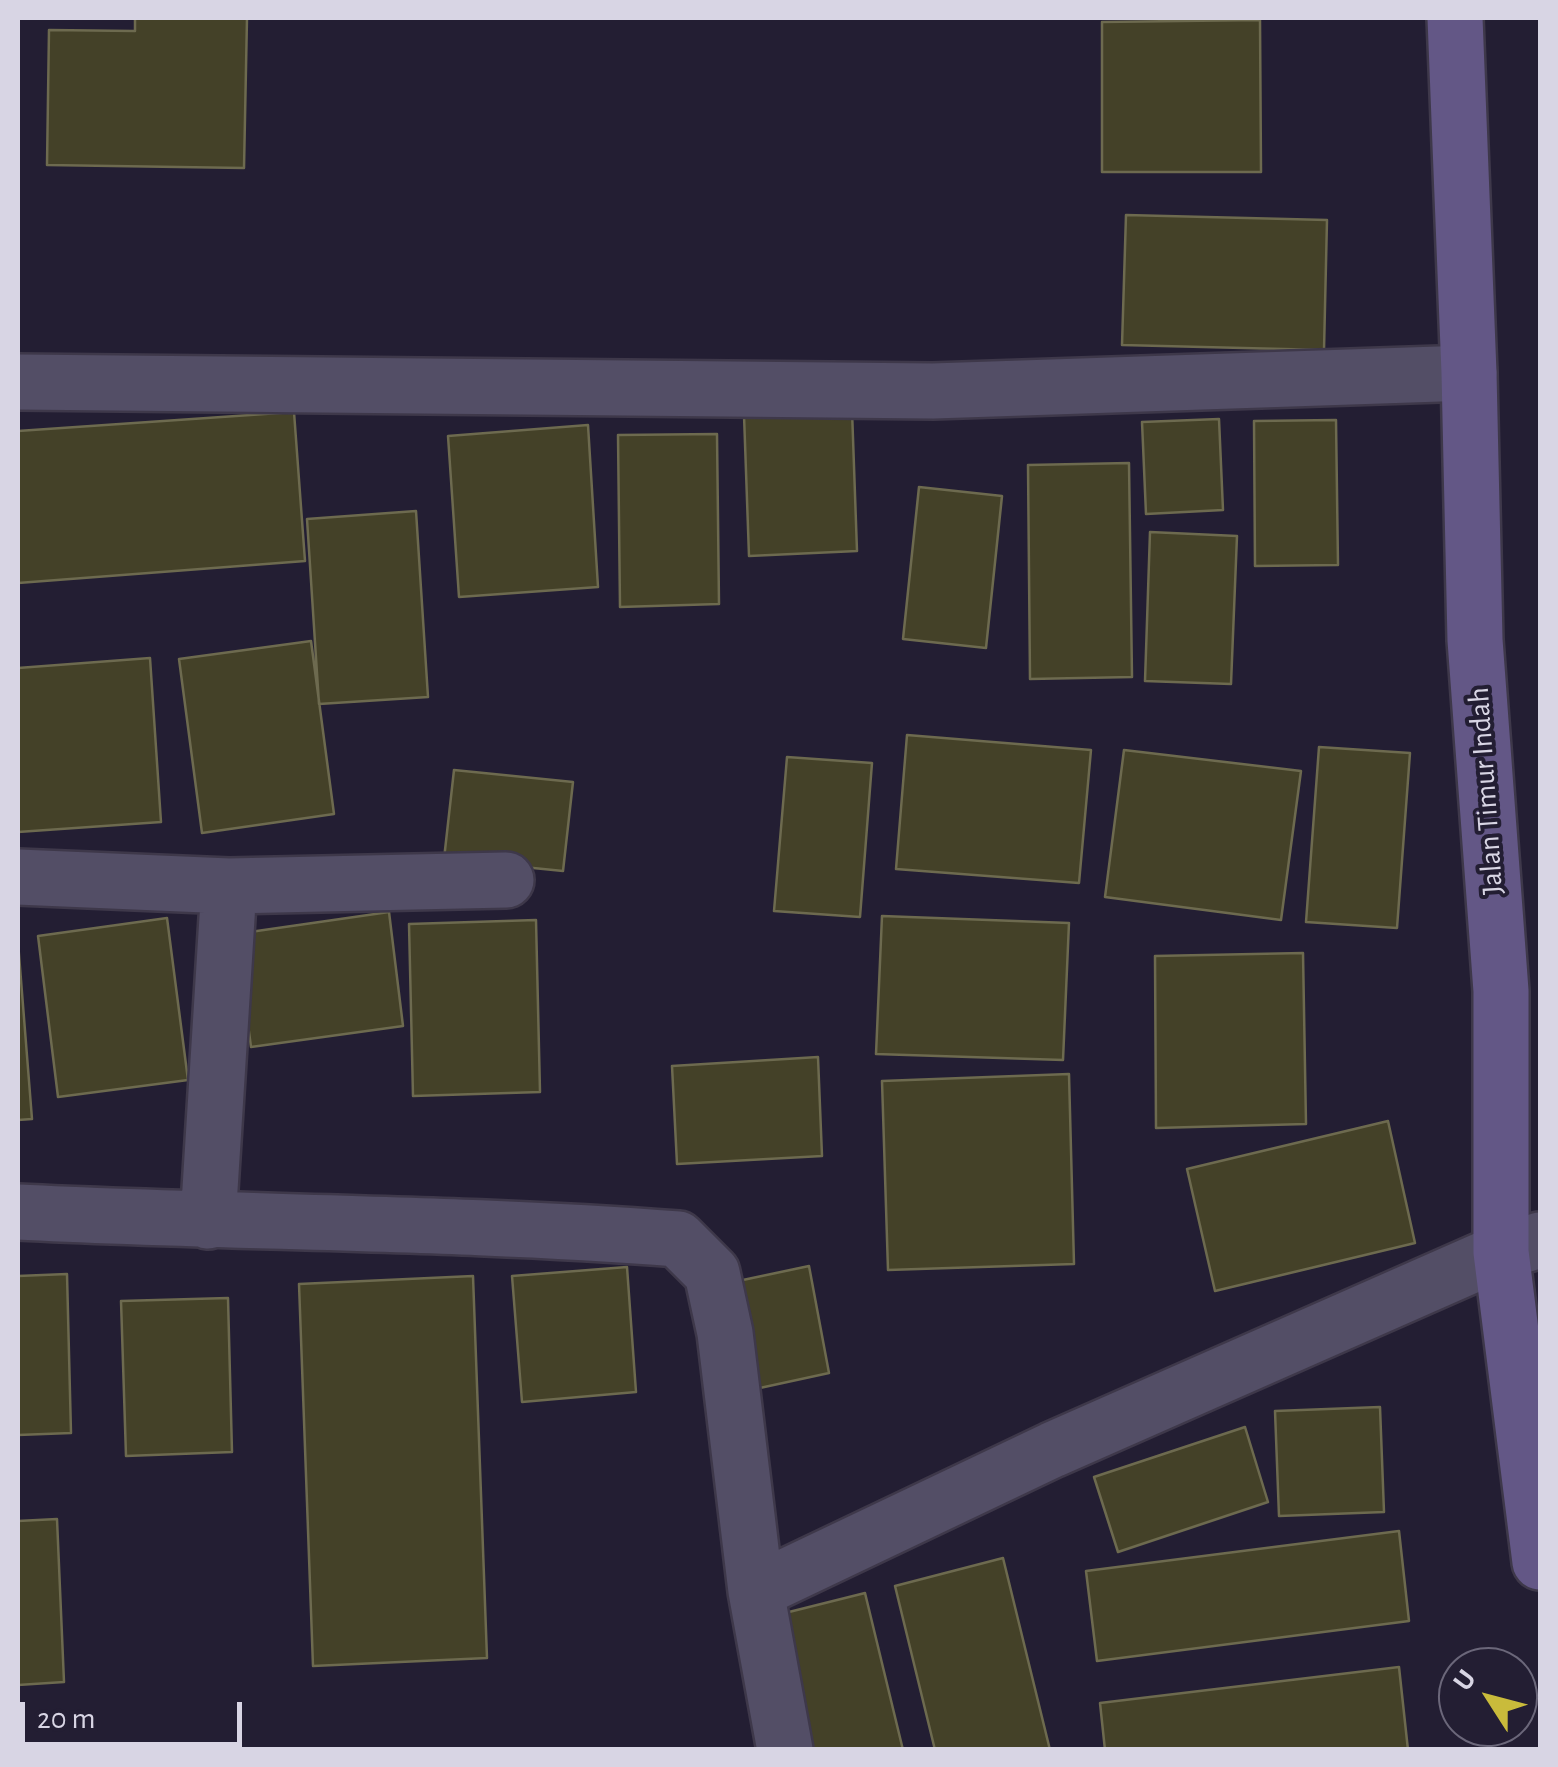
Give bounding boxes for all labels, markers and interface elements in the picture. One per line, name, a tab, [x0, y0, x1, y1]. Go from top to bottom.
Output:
street label: Jalan Timur Indah	[1461, 686, 1511, 896]
north arrow	[1438, 1647, 1538, 1747]
text: U	[1449, 1665, 1482, 1696]
scale bar	[25, 1682, 248, 1744]
text: 20 m	[37, 1704, 95, 1734]

